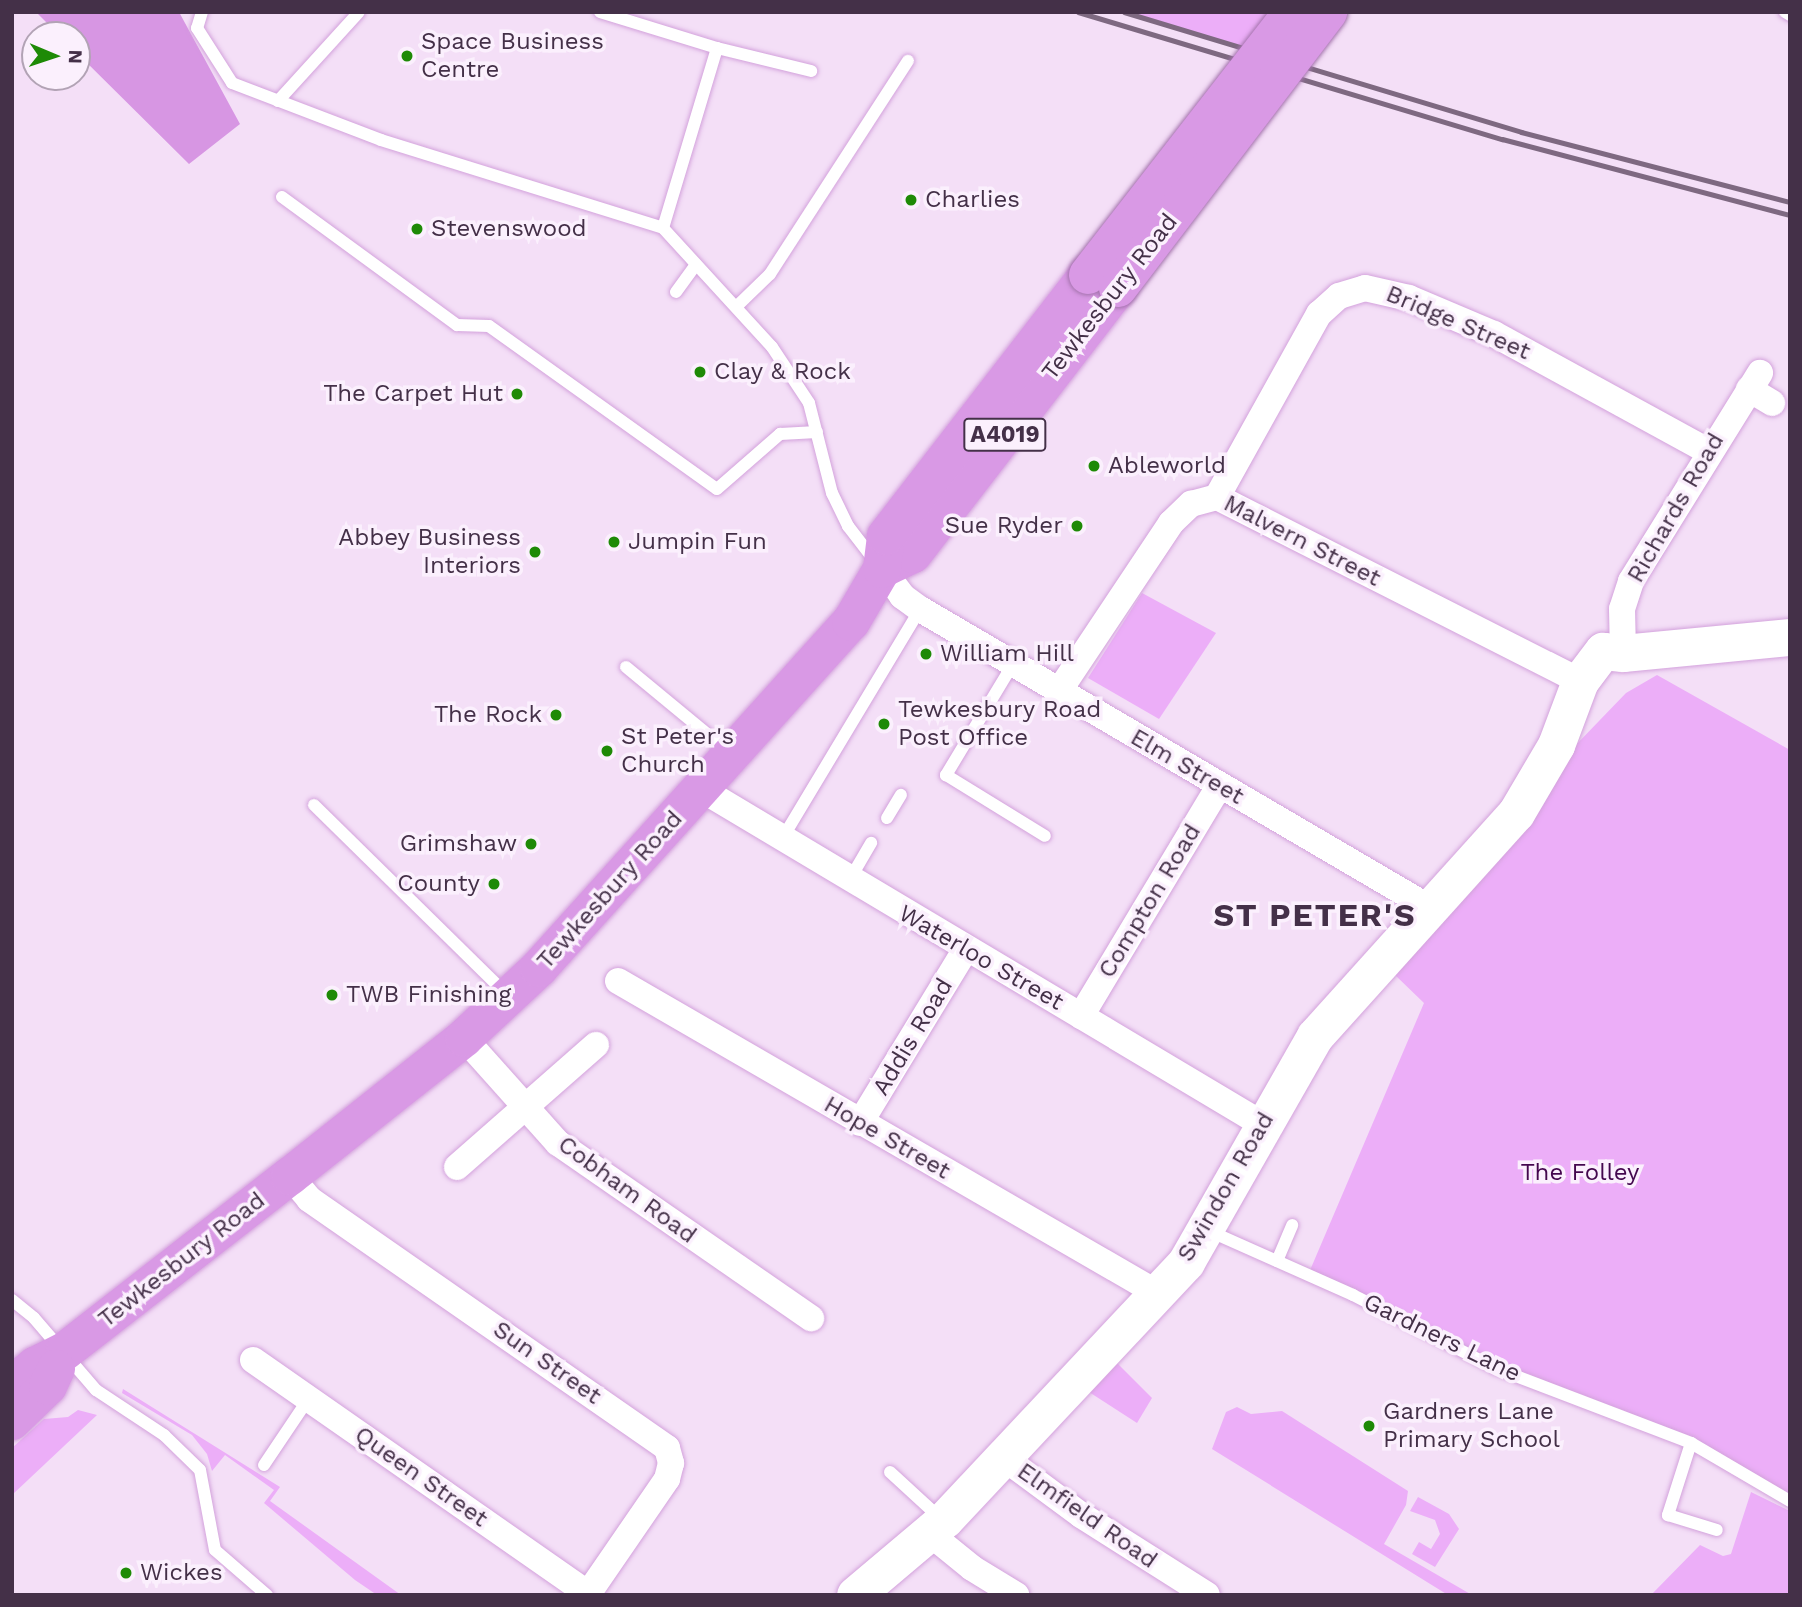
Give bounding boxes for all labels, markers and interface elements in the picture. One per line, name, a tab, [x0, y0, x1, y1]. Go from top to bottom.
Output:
north arrow	[21, 21, 91, 91]
place label: Space Business Centre	[421, 28, 604, 84]
marker: Space Business Centre	[399, 48, 415, 64]
text: N	[64, 49, 87, 64]
place label: Charlies	[925, 186, 1020, 214]
marker: Charlies	[903, 192, 919, 208]
street label: Tewkesbury Road	[1036, 208, 1184, 386]
place label: Stevenswood	[431, 215, 587, 243]
marker: Stevenswood	[409, 221, 425, 237]
street label: Bridge Street	[1382, 280, 1534, 366]
place label: Clay & Rock	[714, 358, 851, 386]
marker: Clay & Rock	[692, 364, 708, 380]
place label: The Carpet Hut	[323, 380, 503, 408]
marker: The Carpet Hut	[509, 386, 525, 402]
road number: A4019	[963, 416, 1047, 454]
street label: Richards Road	[1622, 428, 1730, 588]
place label: Ableworld	[1108, 452, 1226, 480]
marker: Ableworld	[1086, 458, 1102, 474]
street label: Malvern Street	[1219, 489, 1385, 593]
place label: Sue Ryder	[945, 512, 1063, 540]
marker: Sue Ryder	[1069, 518, 1085, 534]
place label: Abbey Business Interiors	[338, 524, 521, 580]
place label: Jumpin Fun	[628, 528, 767, 556]
marker: Jumpin Fun	[606, 534, 622, 550]
marker: Abbey Business Interiors	[527, 544, 543, 560]
place label: William Hill	[940, 640, 1074, 668]
marker: William Hill	[918, 646, 934, 662]
place label: Tewkesbury Road Post Office	[898, 696, 1102, 752]
place label: The Rock	[434, 701, 542, 729]
marker: The Rock	[548, 707, 564, 723]
marker: Tewkesbury Road Post Office	[876, 716, 892, 732]
place label: St Peter's Church	[621, 723, 734, 779]
street label: Elm Street	[1125, 723, 1249, 811]
marker: St Peter's Church	[599, 743, 615, 759]
street label: Tewkesbury Road	[531, 805, 689, 975]
street label: Compton Road	[1093, 819, 1207, 983]
place label: Grimshaw	[400, 830, 517, 858]
marker: Grimshaw	[523, 836, 539, 852]
place label: County	[397, 870, 480, 898]
marker: County	[486, 876, 502, 892]
district label: ST PETER'S	[1214, 896, 1416, 934]
street label: Waterloo Street	[893, 899, 1069, 1017]
street label: Addis Road	[867, 973, 959, 1101]
place label: TWB Finishing	[346, 981, 511, 1009]
marker: TWB Finishing	[324, 987, 340, 1003]
street label: Hope Street	[819, 1090, 955, 1186]
street label: Swindon Road	[1172, 1107, 1280, 1267]
street label: Cobham Road	[552, 1130, 702, 1250]
park label: The Folley	[1521, 1159, 1639, 1187]
street label: Tewkesbury Road	[93, 1186, 271, 1334]
street label: Gardners Lane	[1359, 1288, 1525, 1388]
street label: Sun Street	[487, 1315, 607, 1411]
place label: Gardners Lane Primary School	[1383, 1398, 1560, 1454]
marker: Gardners Lane Primary School	[1361, 1418, 1377, 1434]
street label: Queen Street	[349, 1421, 493, 1533]
street label: Elmfield Road	[1011, 1457, 1163, 1575]
place label: Wickes	[140, 1559, 223, 1587]
marker: Wickes	[118, 1565, 134, 1581]

